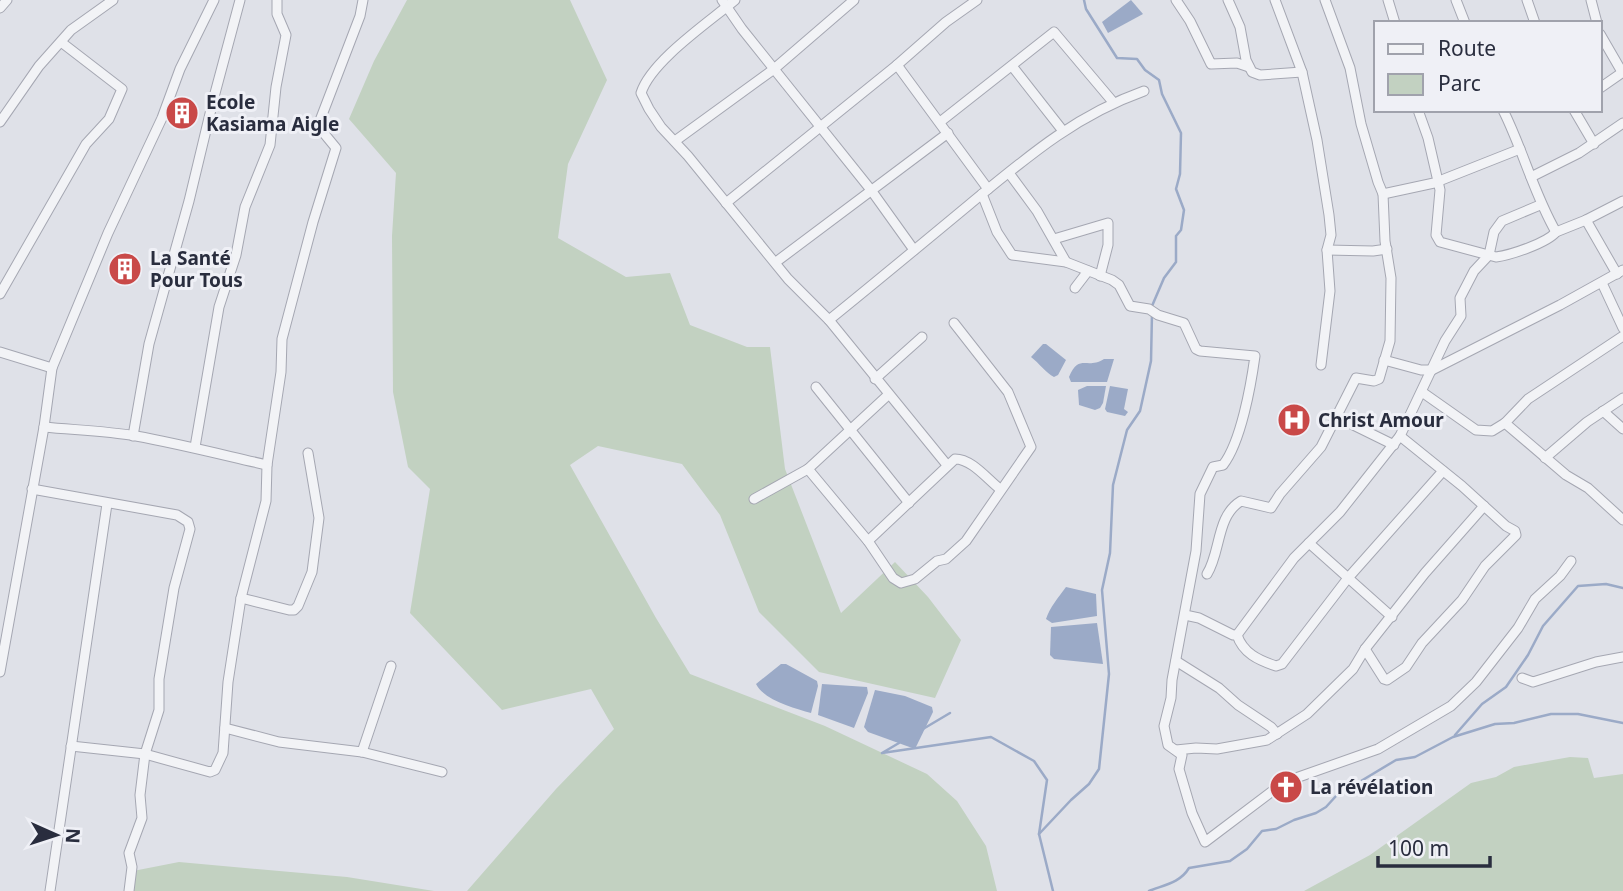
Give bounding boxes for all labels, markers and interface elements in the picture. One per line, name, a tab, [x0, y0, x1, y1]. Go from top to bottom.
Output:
legend	[1374, 21, 1602, 112]
text: Route	[1438, 34, 1496, 62]
text: Parc	[1438, 69, 1481, 97]
place label: Ecole Kasiama Aigle	[206, 89, 339, 137]
building icon: Ecole Kasiama Aigle	[163, 94, 201, 132]
place label: La Santé Pour Tous	[150, 245, 243, 293]
building icon: La Santé Pour Tous	[106, 250, 144, 288]
hospital icon: Christ Amour	[1275, 401, 1313, 439]
place label: Christ Amour	[1318, 407, 1444, 433]
church icon: La révélation	[1267, 768, 1305, 806]
place label: La révélation	[1310, 774, 1433, 800]
north arrow	[21, 800, 91, 870]
scale bar	[1378, 824, 1490, 868]
text: N	[60, 827, 86, 844]
text: 100 m	[1388, 834, 1449, 862]

